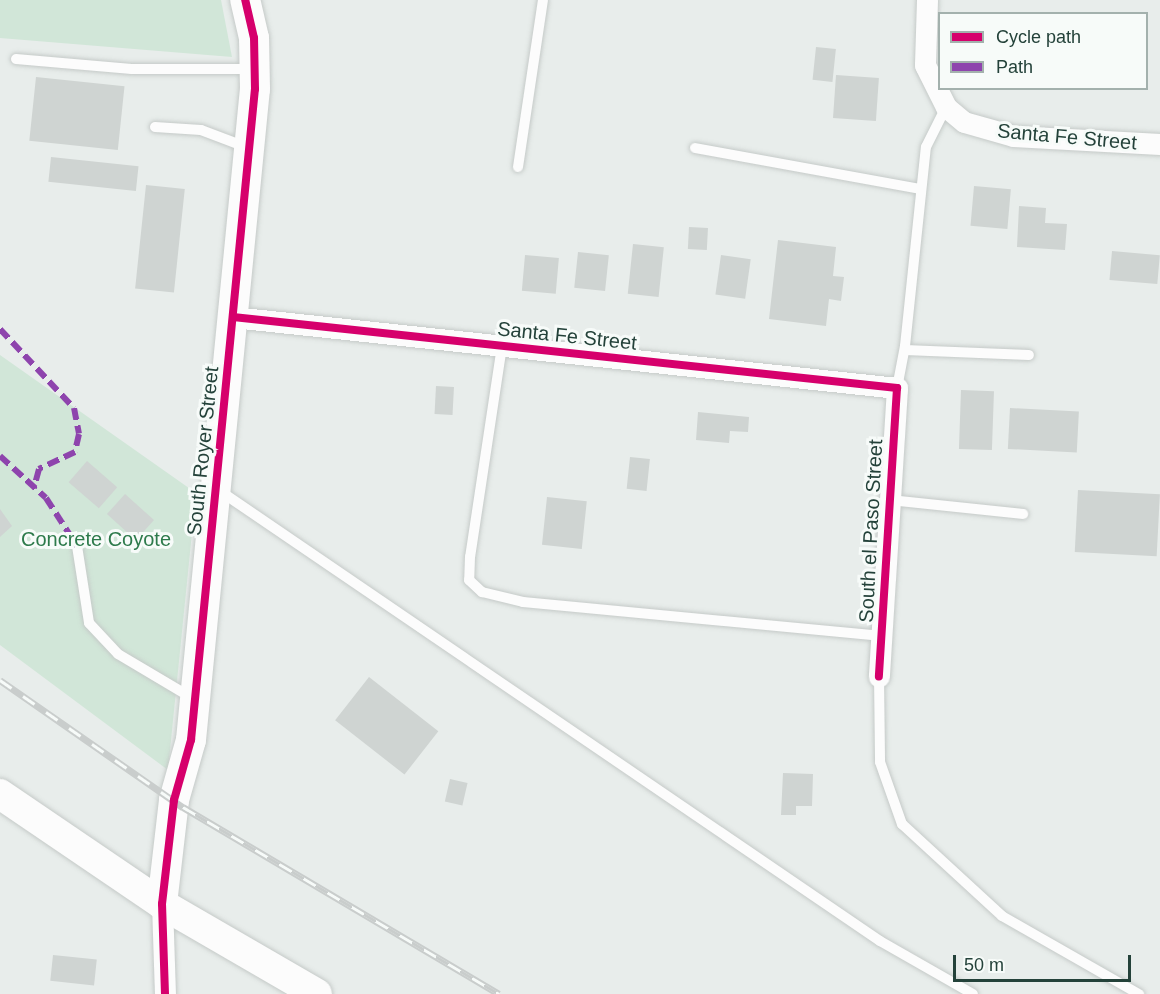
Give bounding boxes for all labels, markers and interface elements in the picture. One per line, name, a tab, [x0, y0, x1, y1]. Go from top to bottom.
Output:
legend	[938, 12, 1148, 90]
text: Cycle path	[996, 27, 1081, 47]
text: Path	[996, 57, 1033, 77]
street label: Santa Fe Street	[996, 119, 1138, 155]
street label: Santa Fe Street	[496, 317, 638, 355]
street label: South Royer Street	[182, 365, 224, 537]
street label: South el Paso Street	[854, 439, 888, 623]
park label: Concrete Coyote	[21, 527, 171, 551]
scale bar	[956, 943, 1134, 981]
text: 50 m	[964, 955, 1004, 975]

